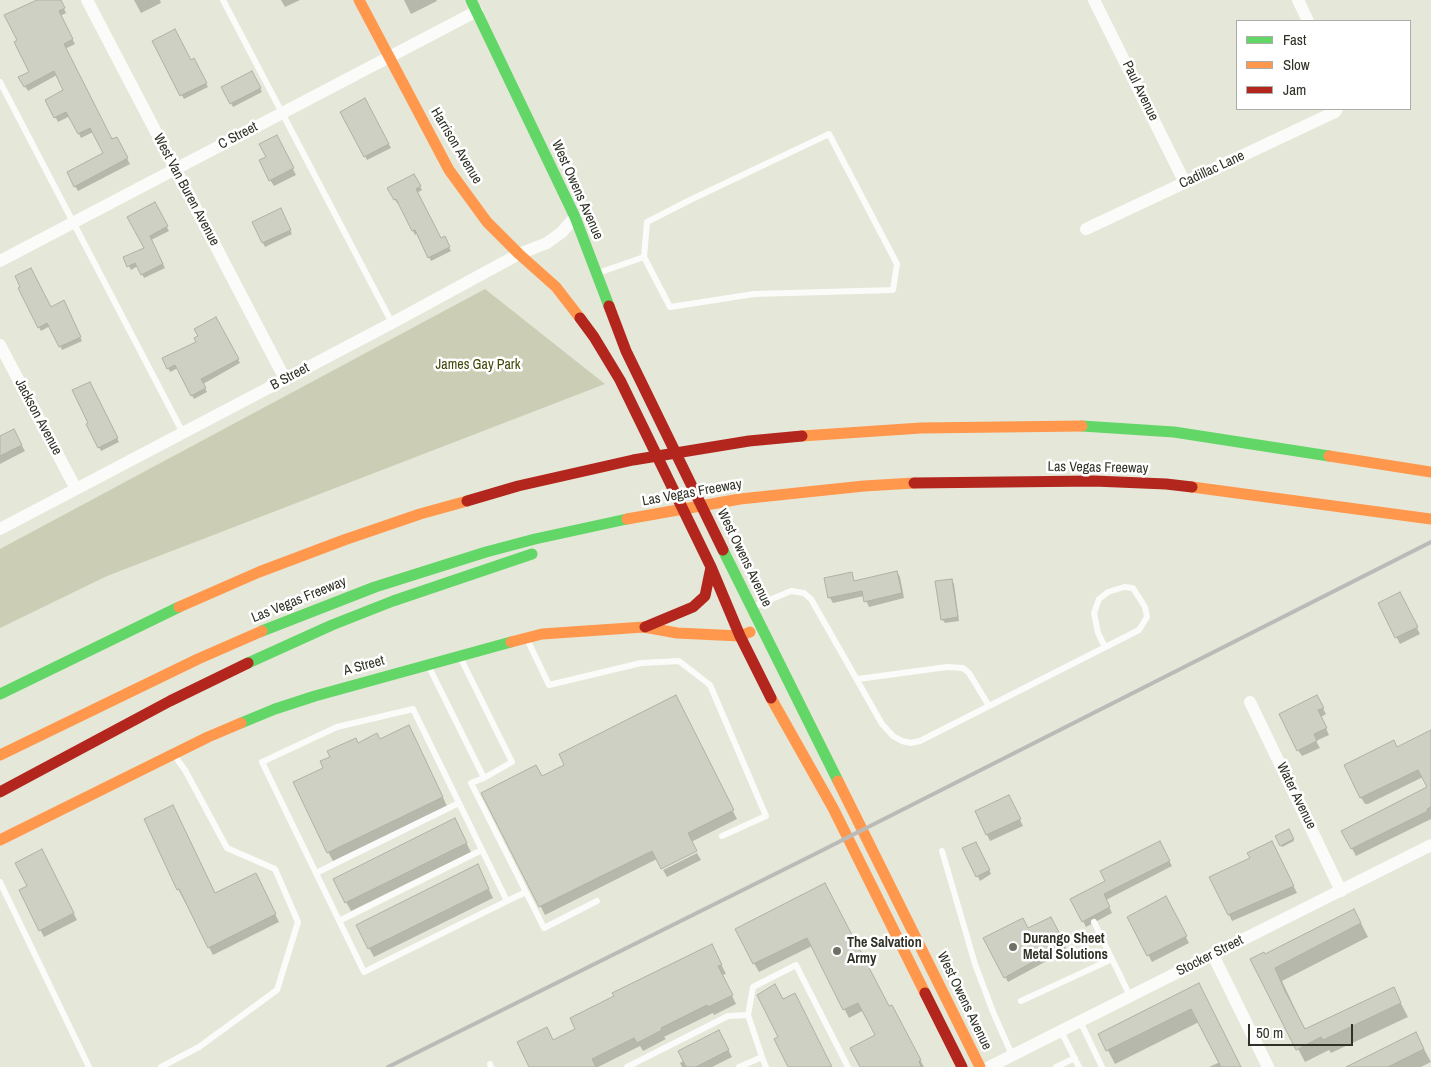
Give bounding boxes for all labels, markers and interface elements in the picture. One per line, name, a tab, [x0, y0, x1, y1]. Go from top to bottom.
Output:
legend	[1236, 20, 1411, 110]
text: Fast	[1283, 29, 1306, 50]
text: Slow	[1283, 54, 1310, 75]
street label: Paul Avenue	[1118, 58, 1162, 124]
text: Jam	[1283, 79, 1306, 100]
street label: Harrison Avenue	[427, 105, 485, 187]
street label: C Street	[215, 119, 261, 153]
street label: West Van Buren Avenue	[149, 131, 223, 249]
street label: West Owens Avenue	[548, 138, 606, 242]
street label: Cadillac Lane	[1177, 148, 1247, 192]
park label: James Gay Park	[436, 357, 520, 373]
street label: B Street	[268, 360, 312, 394]
street label: Jackson Avenue	[11, 376, 65, 458]
street label: Las Vegas Freeway	[1047, 459, 1149, 477]
street label: Las Vegas Freeway	[641, 476, 743, 510]
street label: West Owens Avenue	[713, 506, 775, 610]
street label: Las Vegas Freeway	[249, 573, 349, 627]
street label: A Street	[342, 653, 386, 679]
street label: Water Avenue	[1273, 760, 1319, 832]
place label: Durango Sheet Metal Solutions	[1023, 931, 1108, 964]
street label: Stocker Street	[1174, 932, 1246, 980]
place label: The Salvation Army	[847, 935, 922, 968]
marker: Durango Sheet Metal Solutions	[1007, 941, 1019, 953]
marker: The Salvation Army	[831, 945, 843, 957]
street label: West Owens Avenue	[933, 949, 995, 1053]
scale bar	[1251, 1014, 1356, 1046]
text: 50 m	[1256, 1022, 1283, 1043]

